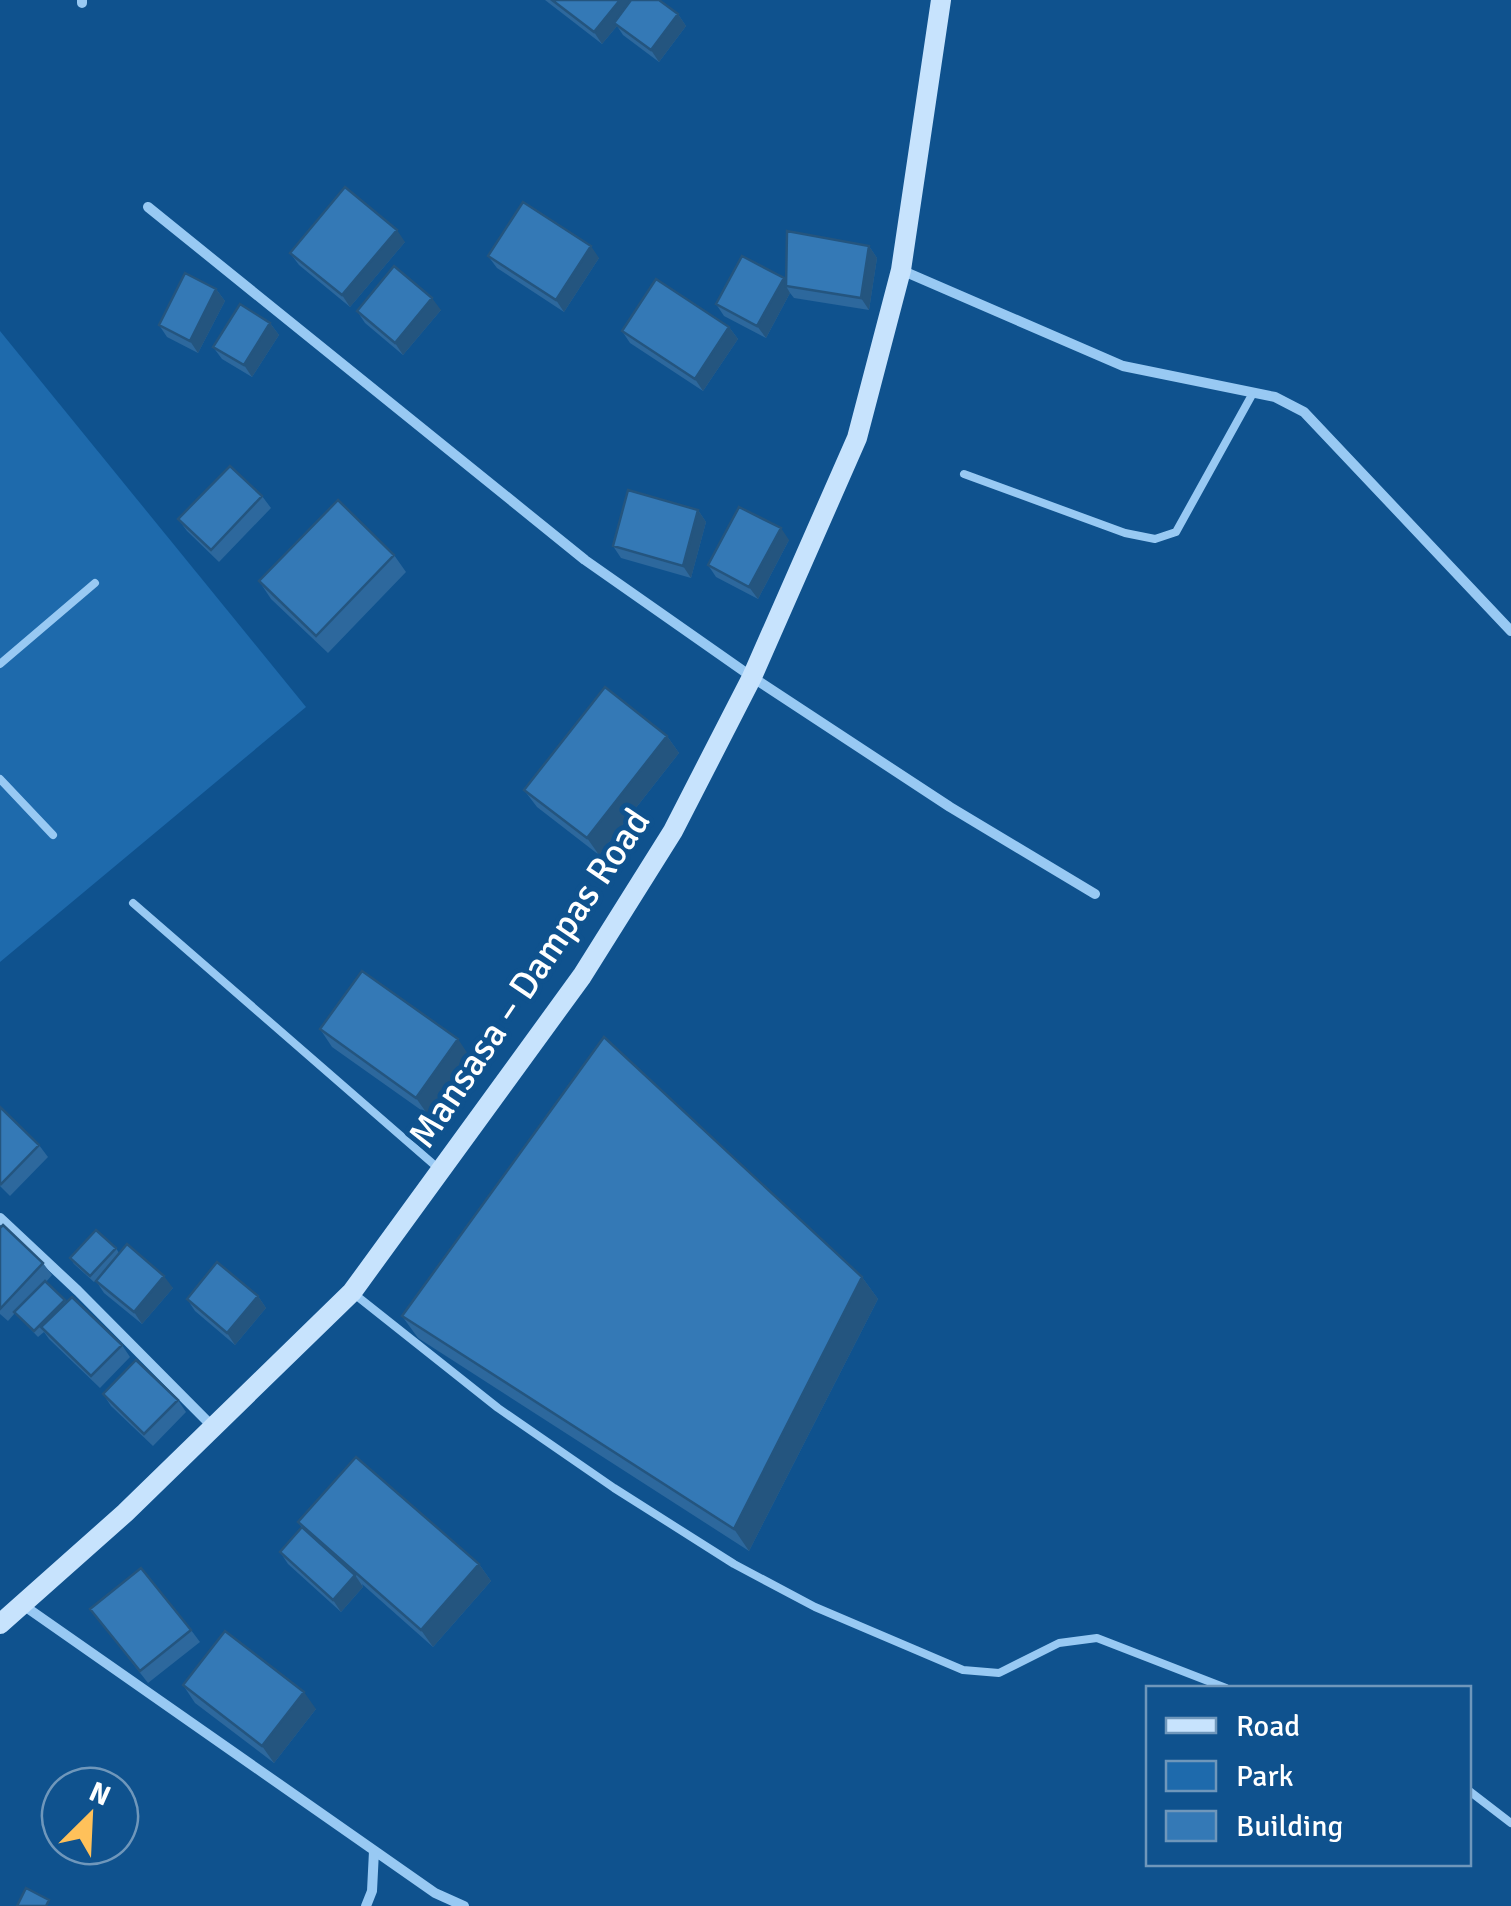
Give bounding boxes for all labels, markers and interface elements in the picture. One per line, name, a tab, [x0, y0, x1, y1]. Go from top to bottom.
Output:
street label: Mansasa – Dampas Road	[398, 800, 660, 1157]
legend	[1146, 1686, 1471, 1866]
text: Road	[1236, 1708, 1300, 1745]
text: Park	[1236, 1758, 1294, 1795]
north arrow	[40, 1766, 140, 1866]
text: N	[84, 1775, 116, 1814]
text: Building	[1236, 1808, 1343, 1845]

